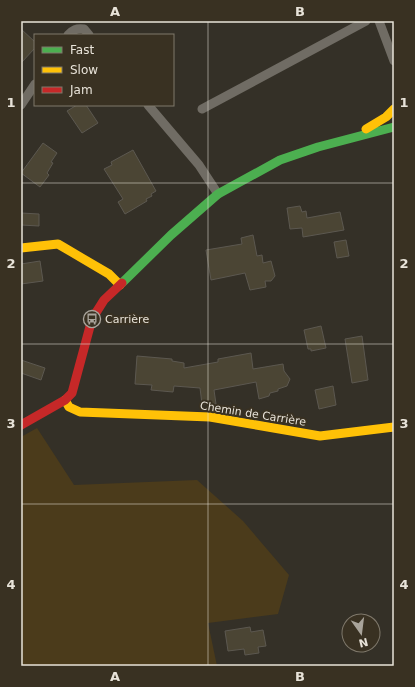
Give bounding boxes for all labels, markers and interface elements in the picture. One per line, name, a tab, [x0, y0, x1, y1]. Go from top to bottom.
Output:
text: A	[110, 4, 120, 19]
text: B	[295, 4, 305, 19]
legend	[34, 34, 174, 106]
text: Fast	[70, 43, 94, 57]
text: Slow	[70, 63, 98, 77]
text: Jam	[69, 83, 93, 97]
text: 1	[6, 95, 16, 110]
text: 1	[399, 95, 409, 110]
text: 2	[6, 256, 16, 271]
text: 2	[399, 256, 409, 271]
bus stop icon: Carrière	[82, 309, 102, 329]
place label: Carrière	[105, 313, 149, 326]
street label: Chemin de Carrière	[199, 399, 307, 429]
text: 3	[6, 416, 16, 431]
text: 3	[399, 416, 409, 431]
text: 4	[6, 577, 16, 592]
text: 4	[399, 577, 409, 592]
north arrow	[341, 613, 381, 653]
text: N	[357, 635, 369, 650]
text: A	[110, 669, 120, 684]
text: B	[295, 669, 305, 684]

